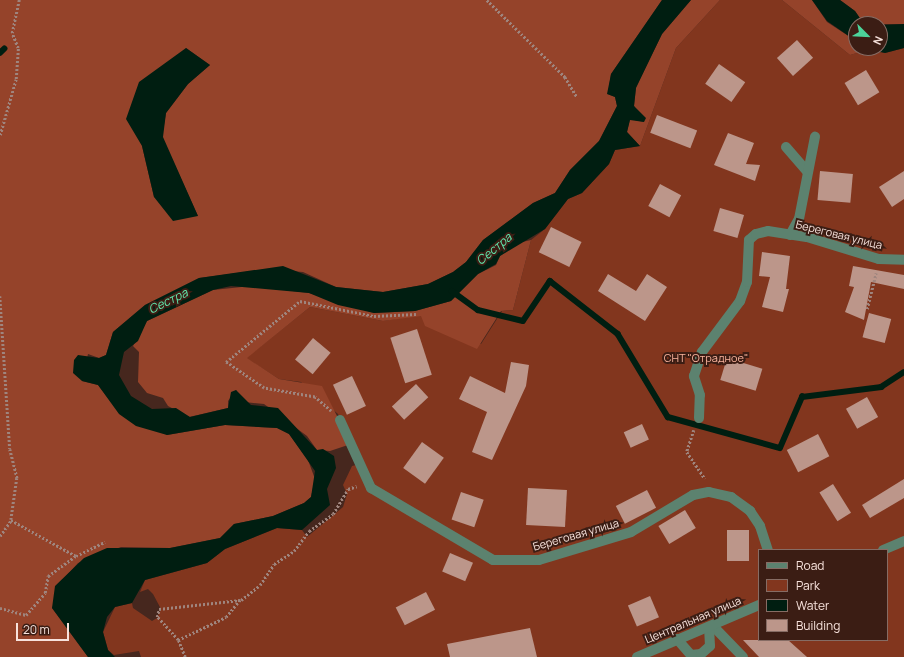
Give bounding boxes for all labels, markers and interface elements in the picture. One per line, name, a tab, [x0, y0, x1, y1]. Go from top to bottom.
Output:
north arrow	[848, 16, 888, 56]
text: N	[870, 34, 887, 47]
street label: Береговая улица	[794, 218, 884, 252]
water label: Сестра	[473, 230, 515, 268]
water label: Сестра	[146, 285, 190, 317]
park label: СНТ "Отрадное"	[664, 351, 748, 365]
street label: Береговая улица	[531, 516, 621, 554]
legend	[758, 549, 888, 641]
text: Road	[796, 557, 824, 574]
text: Park	[796, 577, 820, 594]
street label: Центральная улица	[643, 594, 743, 646]
text: Water	[796, 597, 829, 614]
scale bar	[18, 615, 71, 641]
text: Building	[796, 617, 840, 634]
text: 20 m	[23, 621, 50, 638]

